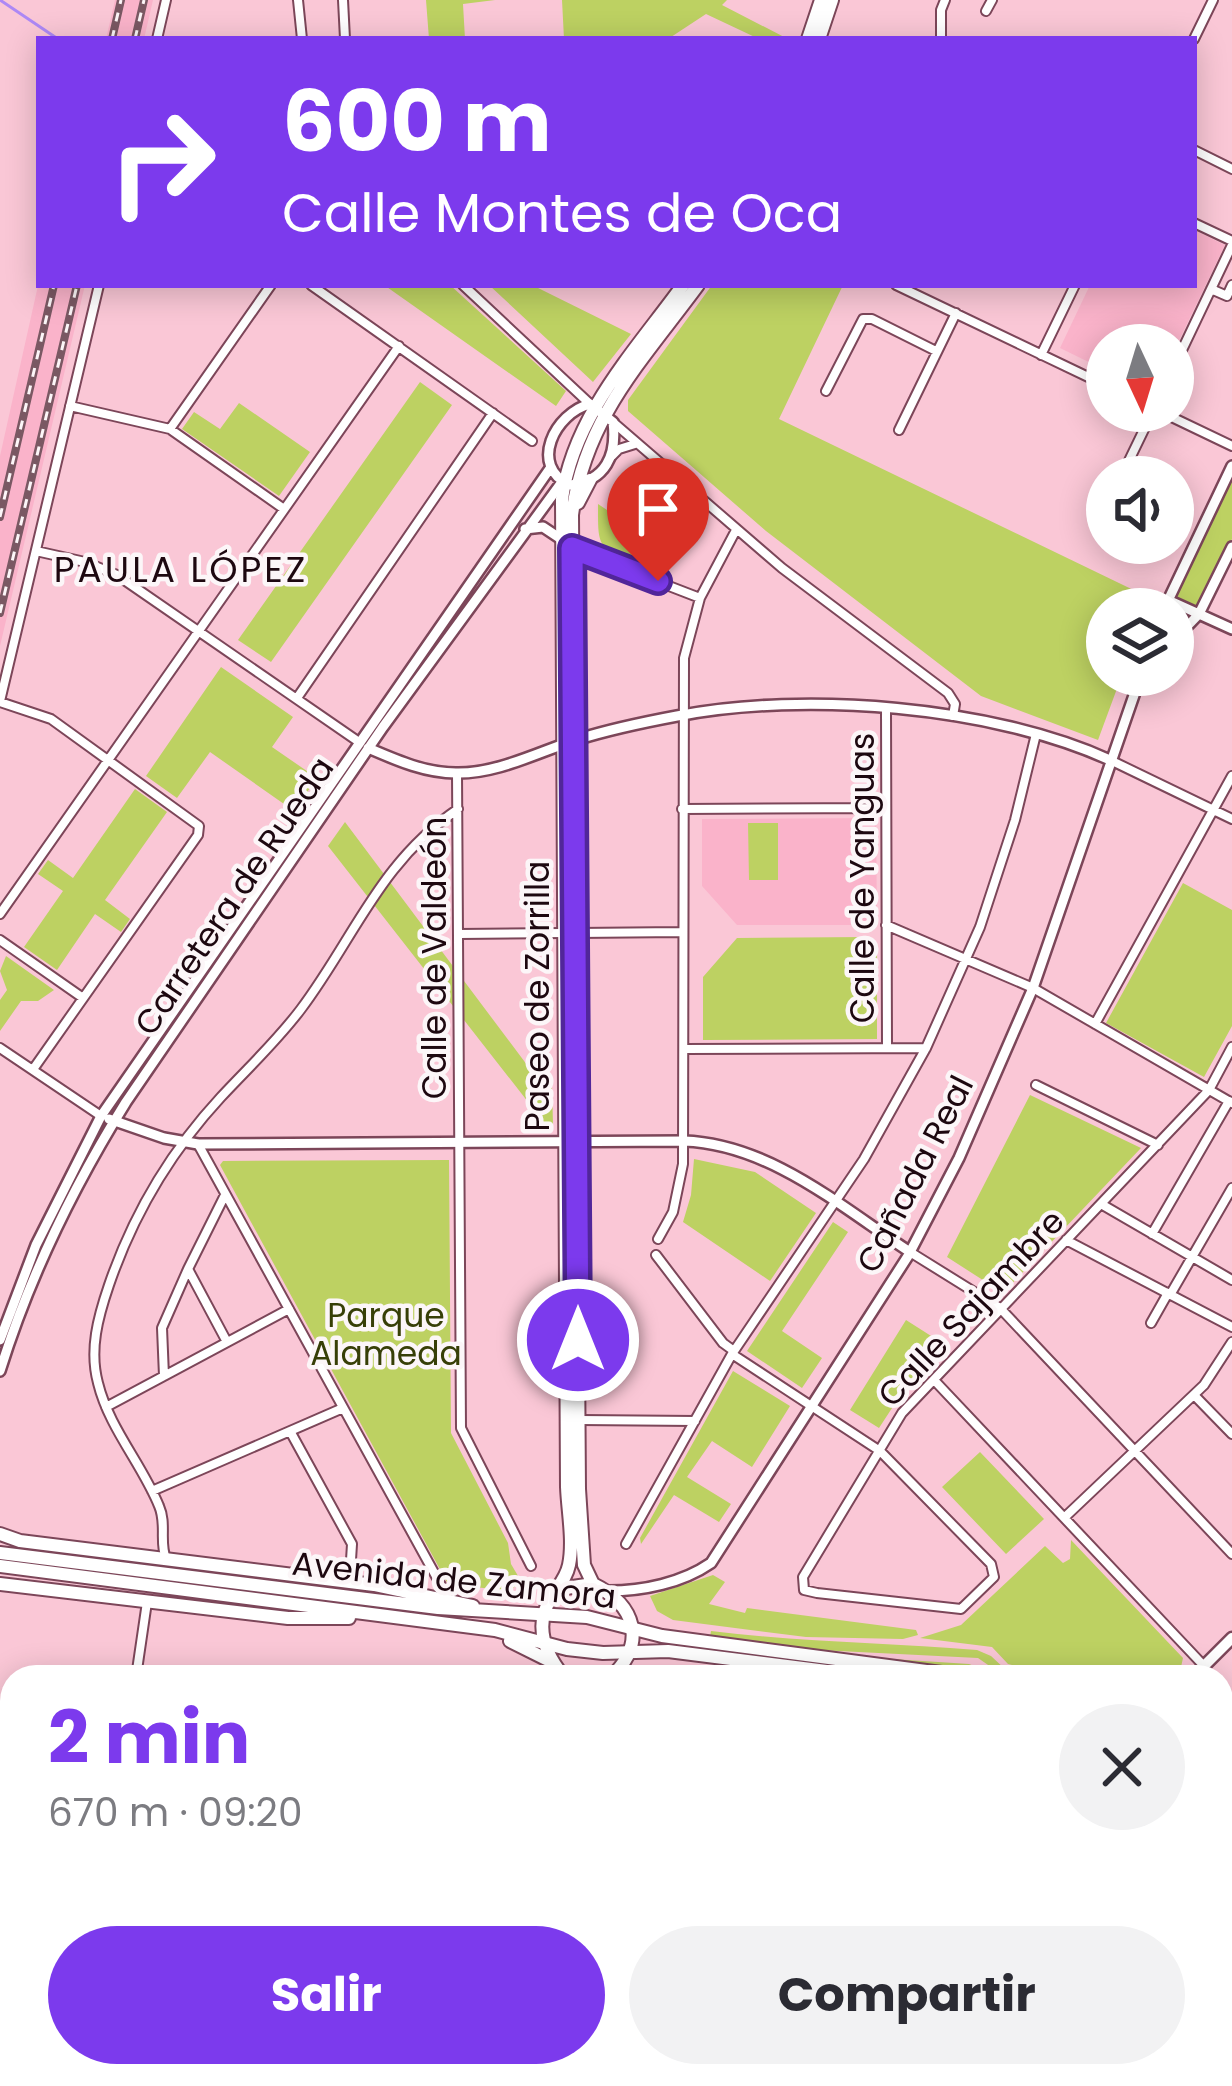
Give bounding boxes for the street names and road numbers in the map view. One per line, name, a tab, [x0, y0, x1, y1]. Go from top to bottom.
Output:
street label: Calle de Yanguas	[839, 733, 886, 1023]
street label: Carretera de Rueda	[123, 747, 345, 1045]
street label: Calle de Valdeón	[411, 817, 458, 1099]
street label: Paseo de Zorrilla	[514, 861, 561, 1131]
street label: Cañada Real	[845, 1067, 985, 1281]
street label: Calle Sajambre	[867, 1199, 1075, 1417]
street label: Avenida de Zamora	[290, 1540, 618, 1620]

